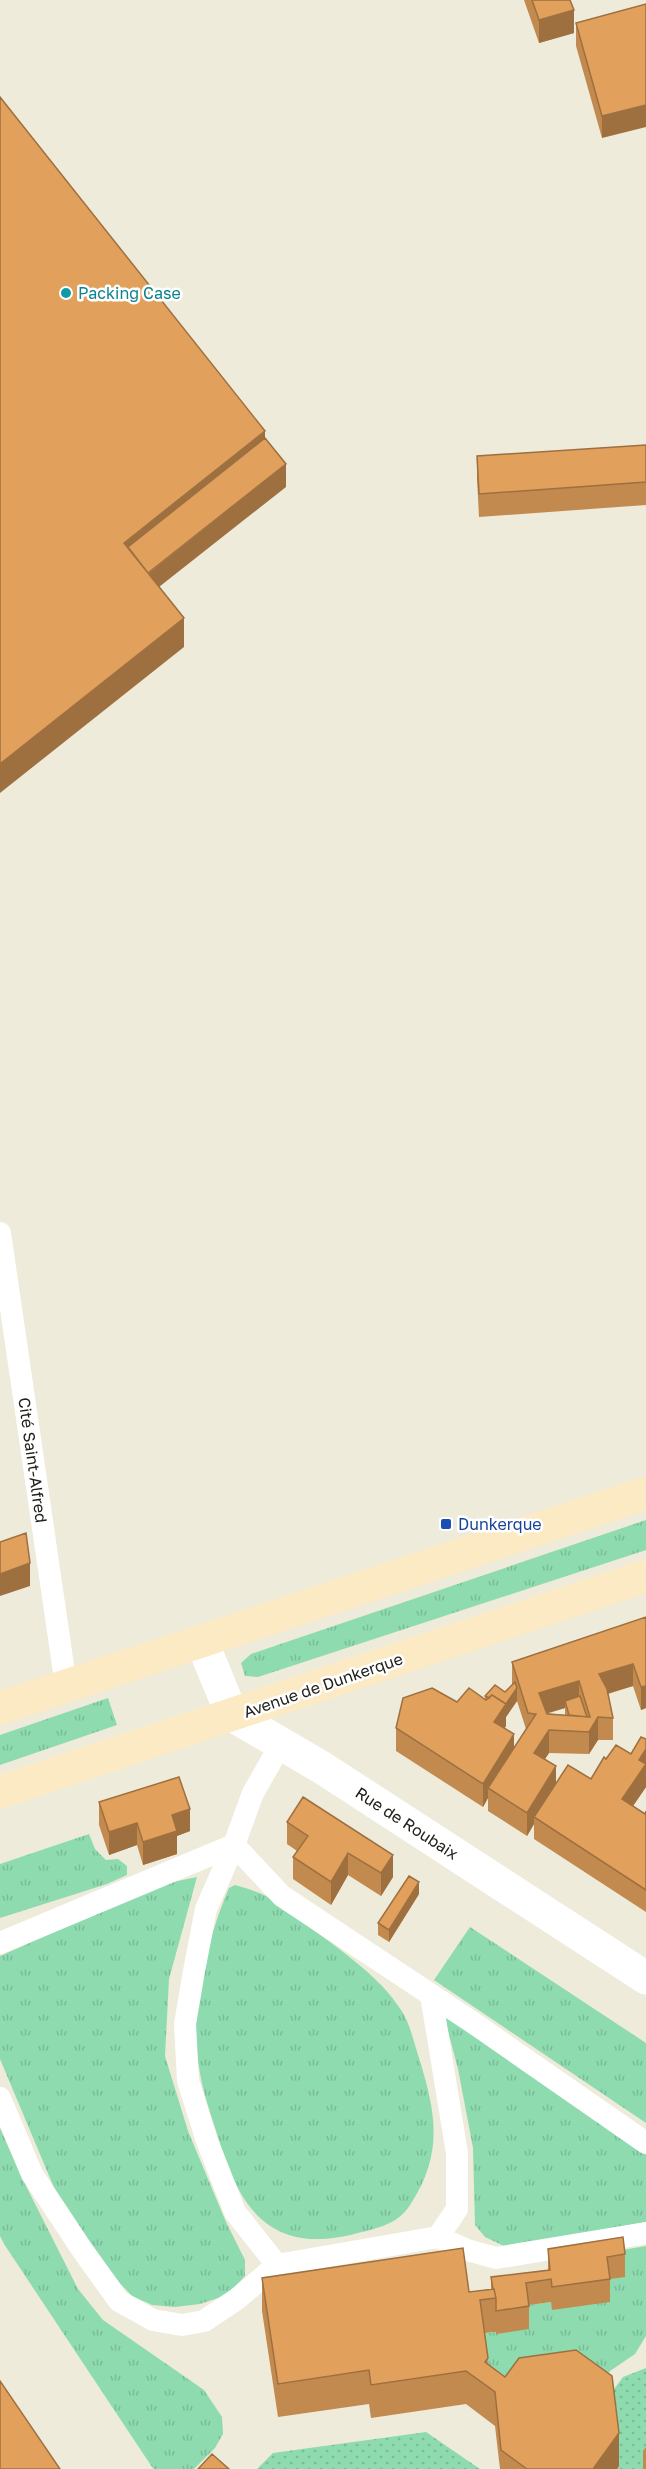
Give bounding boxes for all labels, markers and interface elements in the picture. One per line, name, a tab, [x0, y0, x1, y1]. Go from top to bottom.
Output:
place label: Packing Case	[78, 283, 181, 303]
marker: Packing Case	[59, 286, 73, 300]
street label: Cité Saint-Alfred	[14, 1396, 52, 1524]
place label: Dunkerque	[458, 1514, 542, 1534]
marker: Dunkerque	[439, 1517, 453, 1531]
street label: Avenue de Dunkerque	[241, 1648, 405, 1722]
street label: Rue de Roubaix	[352, 1782, 462, 1864]

